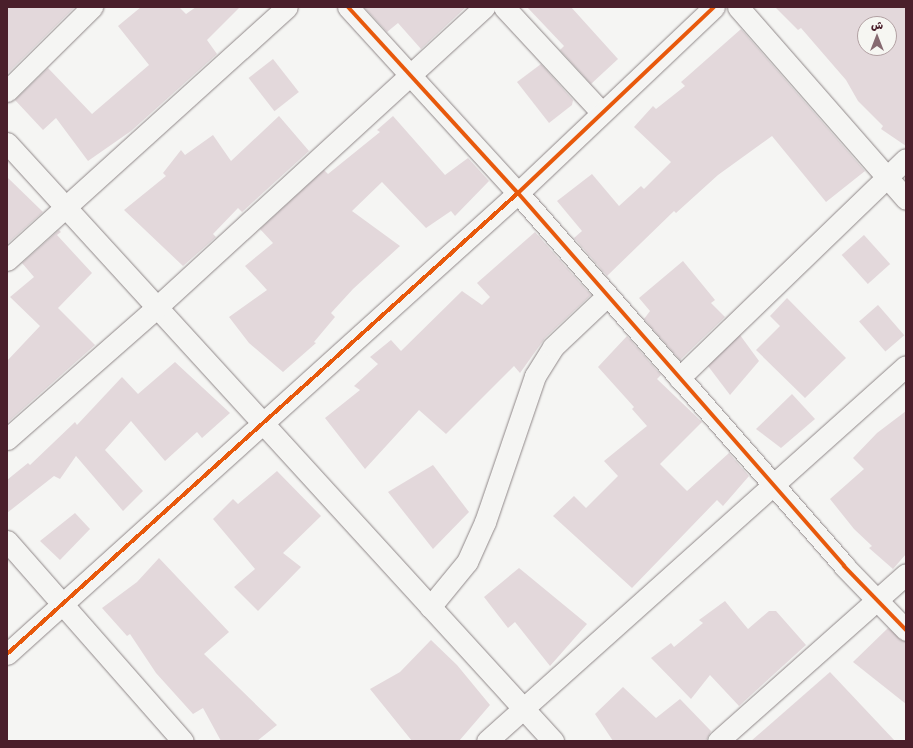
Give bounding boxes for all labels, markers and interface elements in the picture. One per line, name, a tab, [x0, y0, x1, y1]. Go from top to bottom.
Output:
north arrow	[857, 16, 897, 56]
text: ش	[871, 18, 883, 32]

